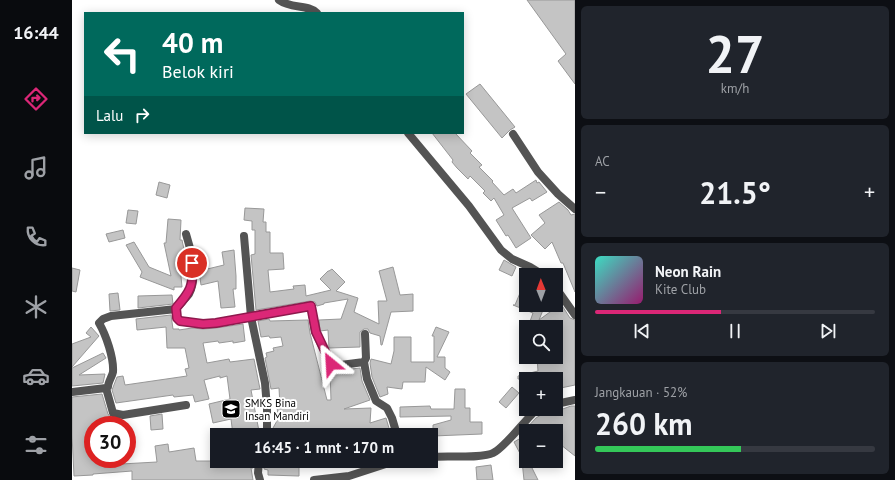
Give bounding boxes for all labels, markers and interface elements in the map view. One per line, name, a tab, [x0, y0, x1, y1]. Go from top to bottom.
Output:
text: 27	[706, 20, 764, 87]
text: 16:44	[13, 21, 59, 44]
text: 40 m	[162, 24, 223, 61]
icon: left	[96, 28, 148, 80]
text: Belok kiri	[162, 60, 234, 83]
text: km/h	[721, 80, 749, 97]
icon: directions	[22, 85, 50, 113]
icon: right	[131, 104, 153, 126]
text: Lalu	[96, 106, 123, 125]
text: AC	[595, 153, 610, 170]
icon: music	[22, 154, 50, 182]
text: 21.5°	[699, 173, 771, 212]
text: −	[595, 178, 606, 206]
text: +	[864, 178, 875, 206]
icon: phone	[22, 223, 50, 251]
pin	[175, 246, 209, 280]
icon: arrive	[181, 252, 203, 274]
text: Neon Rain	[655, 262, 721, 281]
north arrow	[519, 268, 563, 312]
map controls	[519, 268, 563, 468]
text: Kite Club	[655, 281, 706, 298]
icon: climate	[22, 293, 50, 321]
button: search	[519, 320, 563, 364]
icon: previous	[631, 320, 653, 342]
icon: pause	[724, 320, 746, 342]
icon: next	[817, 320, 839, 342]
position arrow	[310, 343, 352, 385]
icon: car	[22, 362, 50, 390]
button: +	[519, 372, 563, 416]
text: Jangkauan · 52%	[595, 384, 687, 401]
place label: SMKS Bina Insan Mandiri	[245, 396, 309, 423]
school or university icon: SMKS Bina Insan Mandiri	[220, 398, 242, 420]
text: 260 km	[595, 404, 693, 443]
speed limit sign: 30	[84, 416, 136, 468]
button: −	[519, 424, 563, 468]
icon: filters	[22, 431, 50, 459]
text: 16:45 · 1 mnt · 170 m	[254, 438, 394, 457]

